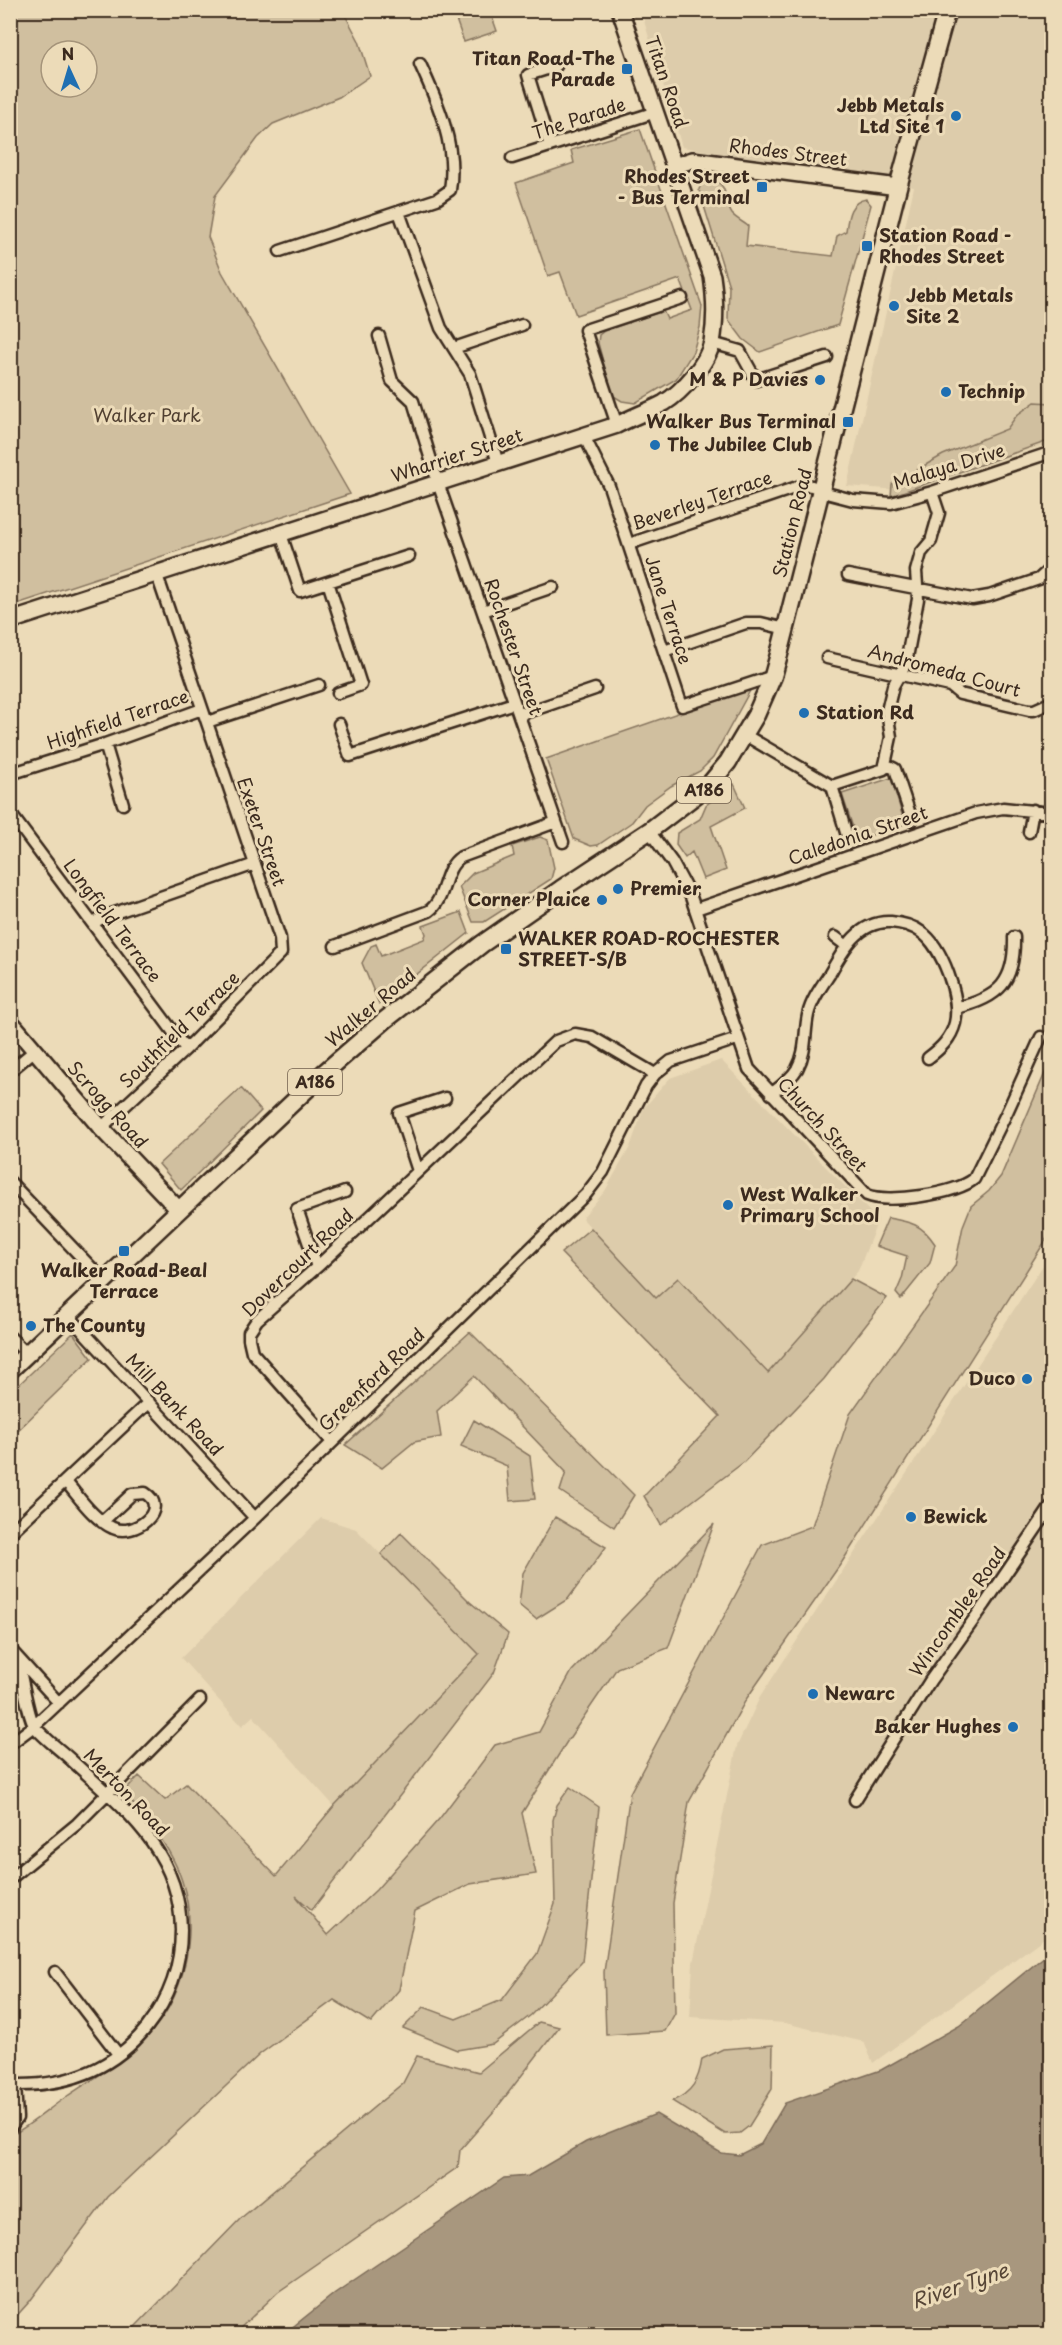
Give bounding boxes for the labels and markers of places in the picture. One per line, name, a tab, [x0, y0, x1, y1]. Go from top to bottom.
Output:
place label: Titan Road-The Parade	[472, 44, 615, 92]
marker: Titan Road-The Parade	[620, 62, 634, 76]
place label: Jebb Metals Ltd Site 1	[837, 91, 944, 139]
marker: Jebb Metals Ltd Site 1	[949, 109, 963, 123]
place label: Rhodes Street - Bus Terminal	[618, 162, 750, 210]
marker: Rhodes Street - Bus Terminal	[755, 180, 769, 194]
place label: Station Road - Rhodes Street	[879, 221, 1012, 269]
marker: Station Road - Rhodes Street	[860, 239, 874, 253]
place label: Jebb Metals Site 2	[906, 281, 1014, 329]
marker: Jebb Metals Site 2	[887, 299, 901, 313]
place label: M & P Davies	[689, 365, 808, 392]
marker: M & P Davies	[813, 373, 827, 387]
place label: Technip	[958, 377, 1025, 404]
marker: Technip	[939, 385, 953, 399]
place label: Walker Bus Terminal	[646, 407, 836, 434]
marker: Walker Bus Terminal	[841, 415, 855, 429]
place label: The Jubilee Club	[667, 430, 812, 457]
marker: The Jubilee Club	[648, 438, 662, 452]
place label: Station Rd	[816, 698, 914, 725]
marker: Station Rd	[797, 706, 811, 720]
place label: Premier	[630, 874, 702, 901]
marker: Premier	[611, 882, 625, 896]
place label: Corner Plaice	[468, 885, 590, 912]
marker: Corner Plaice	[595, 893, 609, 907]
place label: WALKER ROAD-ROCHESTER STREET-S/B	[518, 924, 780, 972]
marker: WALKER ROAD-ROCHESTER STREET-S/B	[499, 942, 513, 956]
place label: West Walker Primary School	[740, 1180, 880, 1228]
marker: West Walker Primary School	[721, 1198, 735, 1212]
marker: Walker Road-Beal Terrace	[117, 1244, 131, 1258]
place label: Walker Road-Beal Terrace	[41, 1256, 207, 1304]
place label: The County	[43, 1311, 146, 1338]
marker: The County	[24, 1319, 38, 1333]
place label: Duco	[968, 1364, 1015, 1391]
marker: Duco	[1020, 1372, 1034, 1386]
place label: Bewick	[923, 1502, 988, 1529]
marker: Bewick	[904, 1510, 918, 1524]
place label: Newarc	[825, 1679, 895, 1706]
marker: Newarc	[806, 1687, 820, 1701]
place label: Baker Hughes	[874, 1712, 1001, 1739]
marker: Baker Hughes	[1006, 1720, 1020, 1734]

